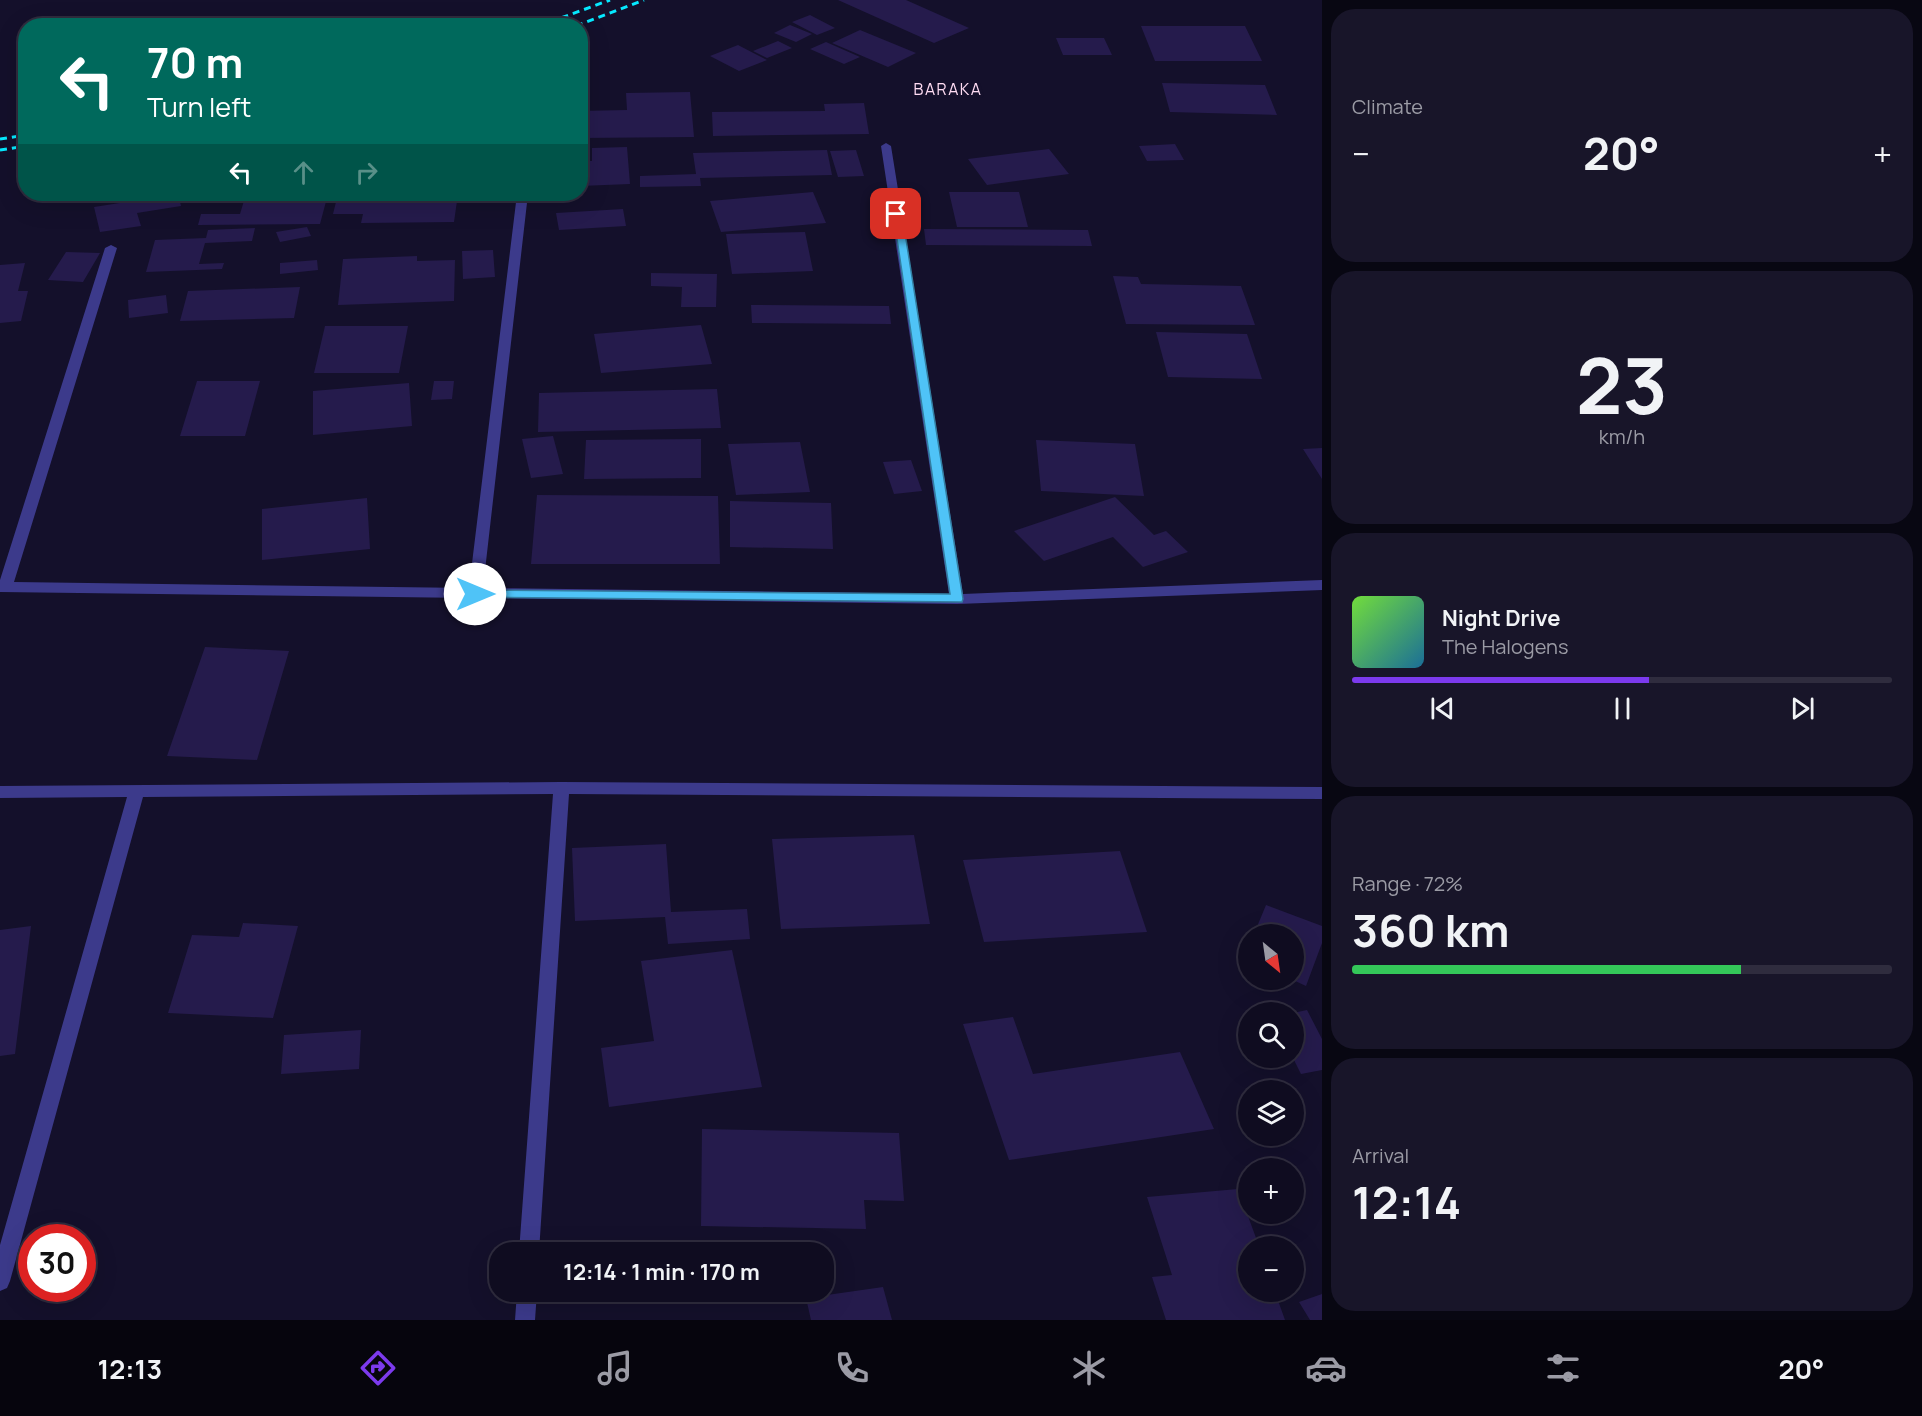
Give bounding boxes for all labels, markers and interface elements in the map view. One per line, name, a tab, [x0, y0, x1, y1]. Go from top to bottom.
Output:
text: 70 m	[147, 33, 243, 91]
icon: left	[48, 42, 126, 120]
district label: BARAKA	[914, 78, 982, 100]
text: Turn left	[147, 88, 251, 125]
text: Climate	[1352, 93, 1423, 120]
text: 20°	[1583, 122, 1660, 184]
text: −	[1352, 131, 1370, 176]
text: +	[1873, 131, 1892, 176]
icon: left	[224, 156, 257, 189]
icon: ahead	[287, 156, 320, 189]
icon: right	[350, 156, 383, 189]
pin	[870, 188, 921, 239]
icon: arrive	[879, 197, 912, 230]
text: 23	[1576, 331, 1668, 437]
text: km/h	[1599, 423, 1645, 450]
position arrow	[443, 562, 507, 626]
text: Night Drive	[1442, 603, 1561, 633]
text: The Halogens	[1442, 633, 1568, 660]
icon: previous	[1426, 692, 1459, 725]
icon: pause	[1606, 692, 1639, 725]
icon: next	[1786, 692, 1819, 725]
text: Range · 72%	[1352, 870, 1463, 897]
text: 360 km	[1352, 899, 1509, 961]
north arrow	[1238, 924, 1304, 990]
map controls	[1238, 924, 1304, 1302]
button: search	[1238, 1002, 1304, 1068]
button: layers	[1238, 1080, 1304, 1146]
text: Arrival	[1352, 1142, 1409, 1169]
button: +	[1238, 1158, 1304, 1224]
text: 12:14	[1352, 1171, 1461, 1233]
speed limit sign: 30	[18, 1224, 96, 1302]
button: −	[1238, 1236, 1304, 1302]
text: 12:14 · 1 min · 170 m	[563, 1257, 760, 1287]
icon: directions	[357, 1347, 399, 1389]
icon: music	[594, 1347, 636, 1389]
icon: phone	[831, 1347, 873, 1389]
icon: climate	[1068, 1347, 1110, 1389]
icon: car	[1305, 1347, 1347, 1389]
icon: filters	[1542, 1347, 1584, 1389]
text: 12:13	[97, 1350, 162, 1387]
text: 20°	[1778, 1350, 1824, 1387]

